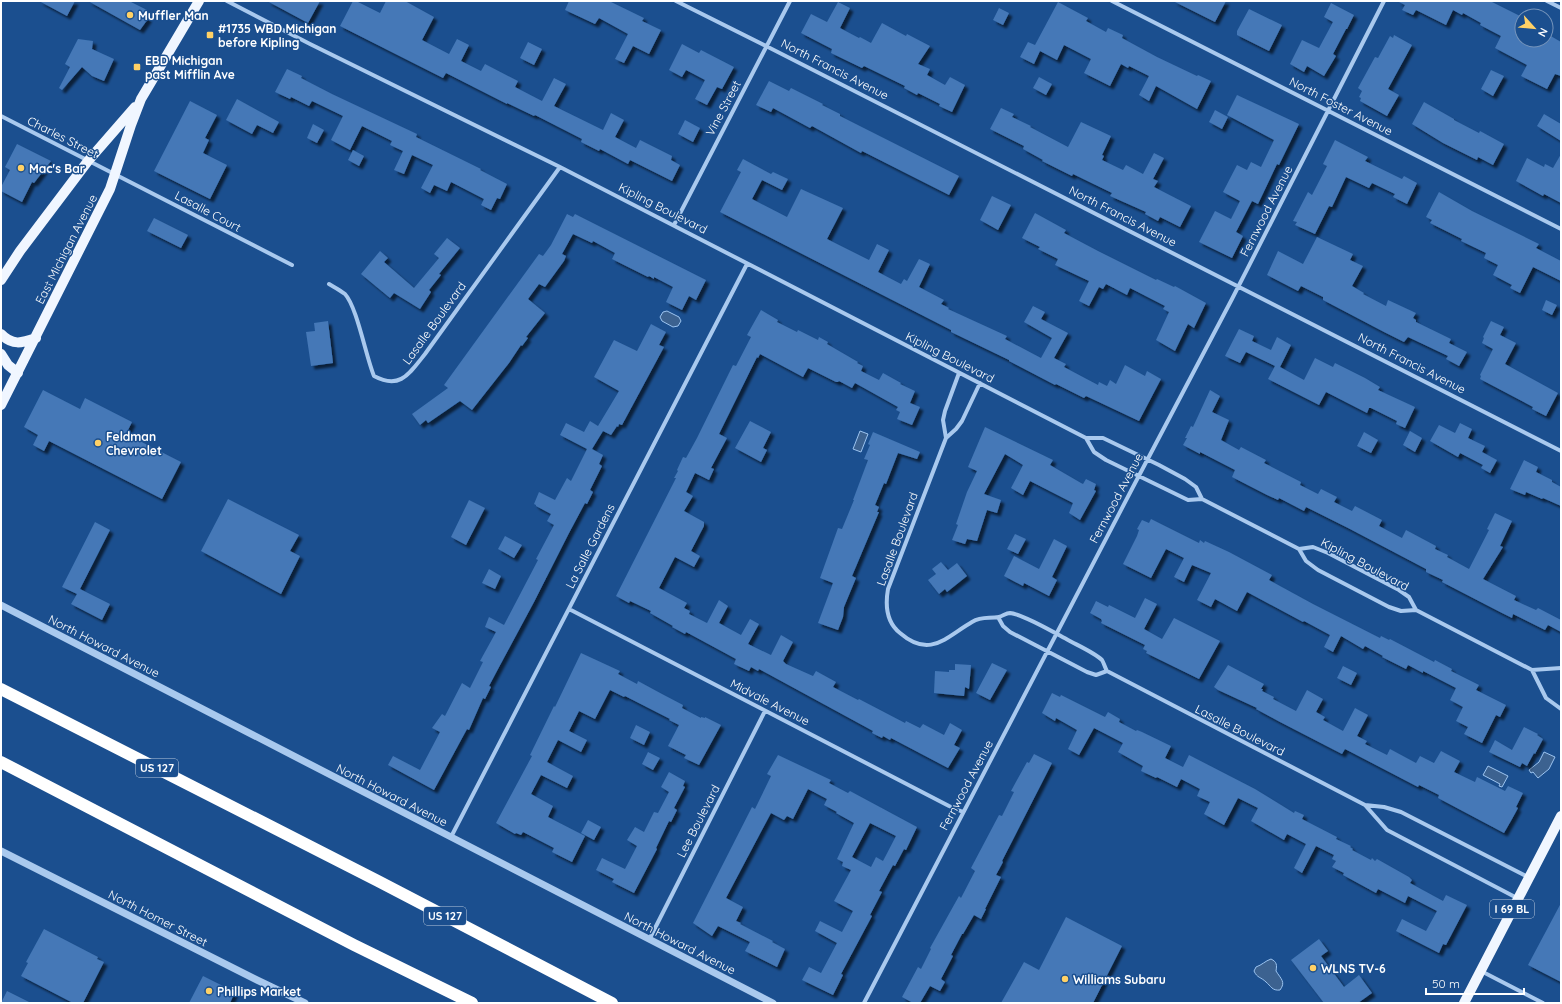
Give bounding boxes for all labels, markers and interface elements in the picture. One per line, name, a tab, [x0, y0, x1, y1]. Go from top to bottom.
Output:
place label: Muffler Man	[138, 8, 209, 23]
north arrow	[1514, 8, 1554, 48]
marker: Muffler Man	[125, 10, 135, 20]
place label: #1735 WBD Michigan before Kipling	[218, 21, 336, 50]
text: N	[1535, 26, 1551, 39]
marker: #1735 WBD Michigan before Kipling	[205, 30, 215, 40]
street label: North Francis Avenue	[779, 35, 892, 103]
place label: EBD Michigan past Mifflin Ave	[145, 53, 235, 82]
marker: EBD Michigan past Mifflin Ave	[132, 62, 142, 72]
street label: North Foster Avenue	[1287, 73, 1395, 139]
street label: Vine Street	[702, 78, 744, 138]
street label: Charles Street	[25, 113, 101, 161]
place label: Mac's Bar	[29, 161, 85, 176]
marker: Mac's Bar	[16, 163, 26, 173]
street label: Fernwood Avenue	[1237, 163, 1295, 259]
street label: Kipling Boulevard	[616, 179, 710, 237]
street label: North Francis Avenue	[1067, 182, 1180, 250]
street label: Lasalle Court	[172, 187, 244, 235]
street label: East Michigan Avenue	[32, 191, 100, 306]
street label: Lasalle Boulevard	[399, 279, 469, 367]
street label: Kipling Boulevard	[903, 328, 997, 386]
street label: North Francis Avenue	[1356, 329, 1469, 397]
place label: Feldman Chevrolet	[106, 429, 162, 458]
marker: Feldman Chevrolet	[93, 438, 103, 448]
street label: Fernwood Avenue	[1086, 450, 1146, 546]
street label: Lasalle Boulevard	[873, 490, 921, 588]
street label: La Salle Gardens	[562, 501, 618, 591]
street label: Kipling Boulevard	[1318, 535, 1412, 593]
street label: North Howard Avenue	[46, 611, 162, 681]
street label: Midvale Avenue	[728, 676, 812, 729]
street label: Lasalle Boulevard	[1193, 701, 1287, 759]
street label: Fernwood Avenue	[936, 737, 996, 833]
road number: US 127	[136, 759, 178, 777]
street label: North Howard Avenue	[334, 760, 450, 830]
street label: Lee Boulevard	[673, 782, 723, 860]
street label: North Homer Street	[106, 887, 210, 949]
road number: I 69 BL	[1490, 900, 1534, 918]
road number: US 127	[424, 907, 466, 925]
street label: North Howard Avenue	[622, 908, 738, 978]
place label: WLNS TV-6	[1321, 961, 1386, 976]
marker: WLNS TV-6	[1308, 963, 1318, 973]
scale bar	[1426, 970, 1524, 996]
place label: Williams Subaru	[1073, 972, 1166, 987]
marker: Williams Subaru	[1060, 974, 1070, 984]
text: 50 m	[1432, 976, 1460, 991]
place label: Phillips Market	[217, 984, 301, 999]
marker: Phillips Market	[204, 986, 214, 996]

